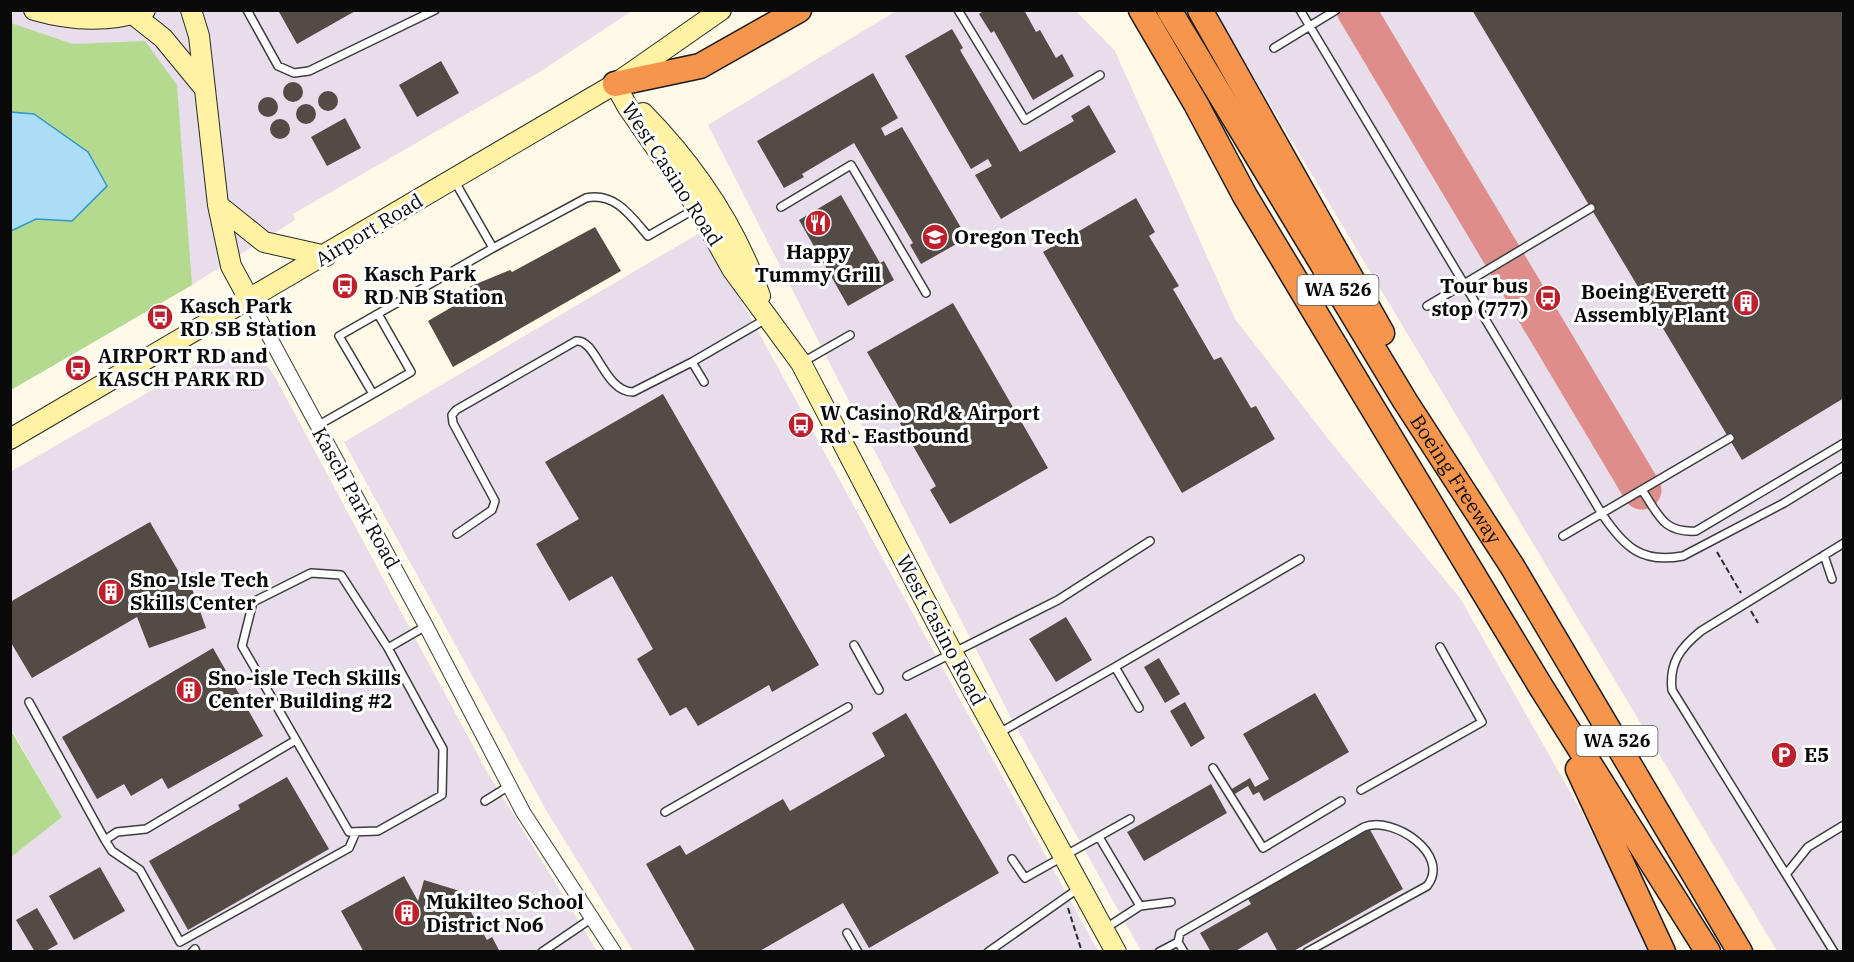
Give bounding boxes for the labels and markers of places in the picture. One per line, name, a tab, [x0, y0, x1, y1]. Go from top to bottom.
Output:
restaurant icon: Happy Tummy Grill	[803, 208, 833, 238]
school or university icon: Oregon Tech	[920, 222, 950, 252]
place label: Oregon Tech	[954, 223, 1079, 250]
place label: Happy Tummy Grill	[755, 238, 881, 288]
place label: Kasch Park RD NB Station	[364, 260, 504, 310]
bus stop icon: Kasch Park RD NB Station	[330, 271, 360, 301]
place label: Tour bus stop (777)	[1431, 272, 1528, 322]
place label: Boeing Everett Assembly Plant	[1574, 278, 1727, 328]
bus stop icon: Tour bus stop (777)	[1533, 283, 1563, 313]
building icon: Boeing Everett Assembly Plant	[1731, 288, 1761, 318]
place label: Kasch Park RD SB Station	[180, 292, 316, 342]
bus stop icon: Kasch Park RD SB Station	[145, 302, 175, 332]
place label: AIRPORT RD and KASCH PARK RD	[98, 342, 268, 392]
bus stop icon: AIRPORT RD and KASCH PARK RD	[63, 353, 93, 383]
place label: W Casino Rd & Airport Rd - Eastbound	[820, 399, 1040, 449]
bus stop icon: W Casino Rd & Airport Rd - Eastbound	[786, 410, 816, 440]
place label: Sno- Isle Tech Skills Center	[130, 566, 269, 616]
building icon: Sno- Isle Tech Skills Center	[96, 577, 126, 607]
place label: Sno-isle Tech Skills Center Building #2	[208, 664, 401, 714]
building icon: Sno-isle Tech Skills Center Building #2	[174, 675, 204, 705]
parking icon: E5	[1769, 740, 1799, 770]
place label: E5	[1804, 741, 1829, 768]
place label: Mukilteo School District No6	[426, 888, 584, 938]
building icon: Mukilteo School District No6	[392, 898, 422, 928]

